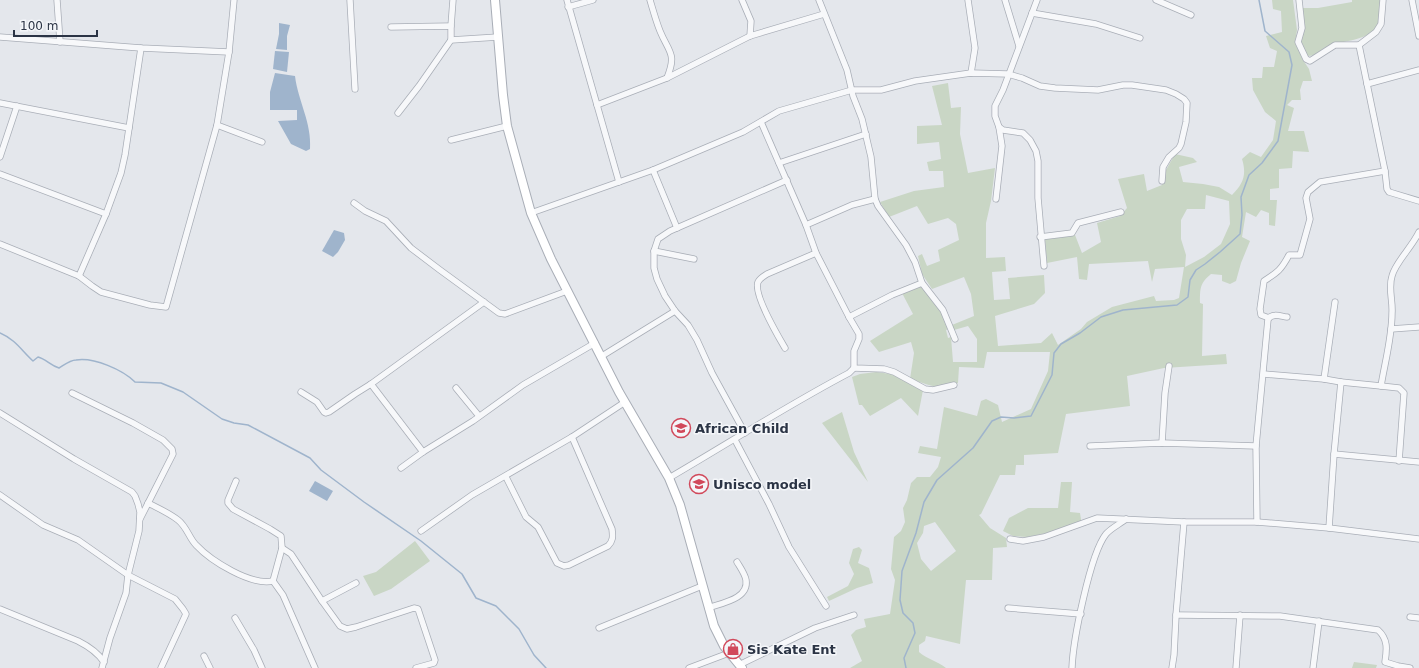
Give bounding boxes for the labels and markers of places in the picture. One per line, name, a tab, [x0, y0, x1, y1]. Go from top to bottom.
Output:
school or university icon: African Child	[670, 417, 692, 439]
place label: African Child	[695, 421, 789, 436]
school or university icon: Unisco model	[688, 473, 710, 495]
place label: Unisco model	[713, 477, 811, 492]
shop icon: Sis Kate Ent	[722, 638, 744, 660]
place label: Sis Kate Ent	[747, 642, 836, 657]

